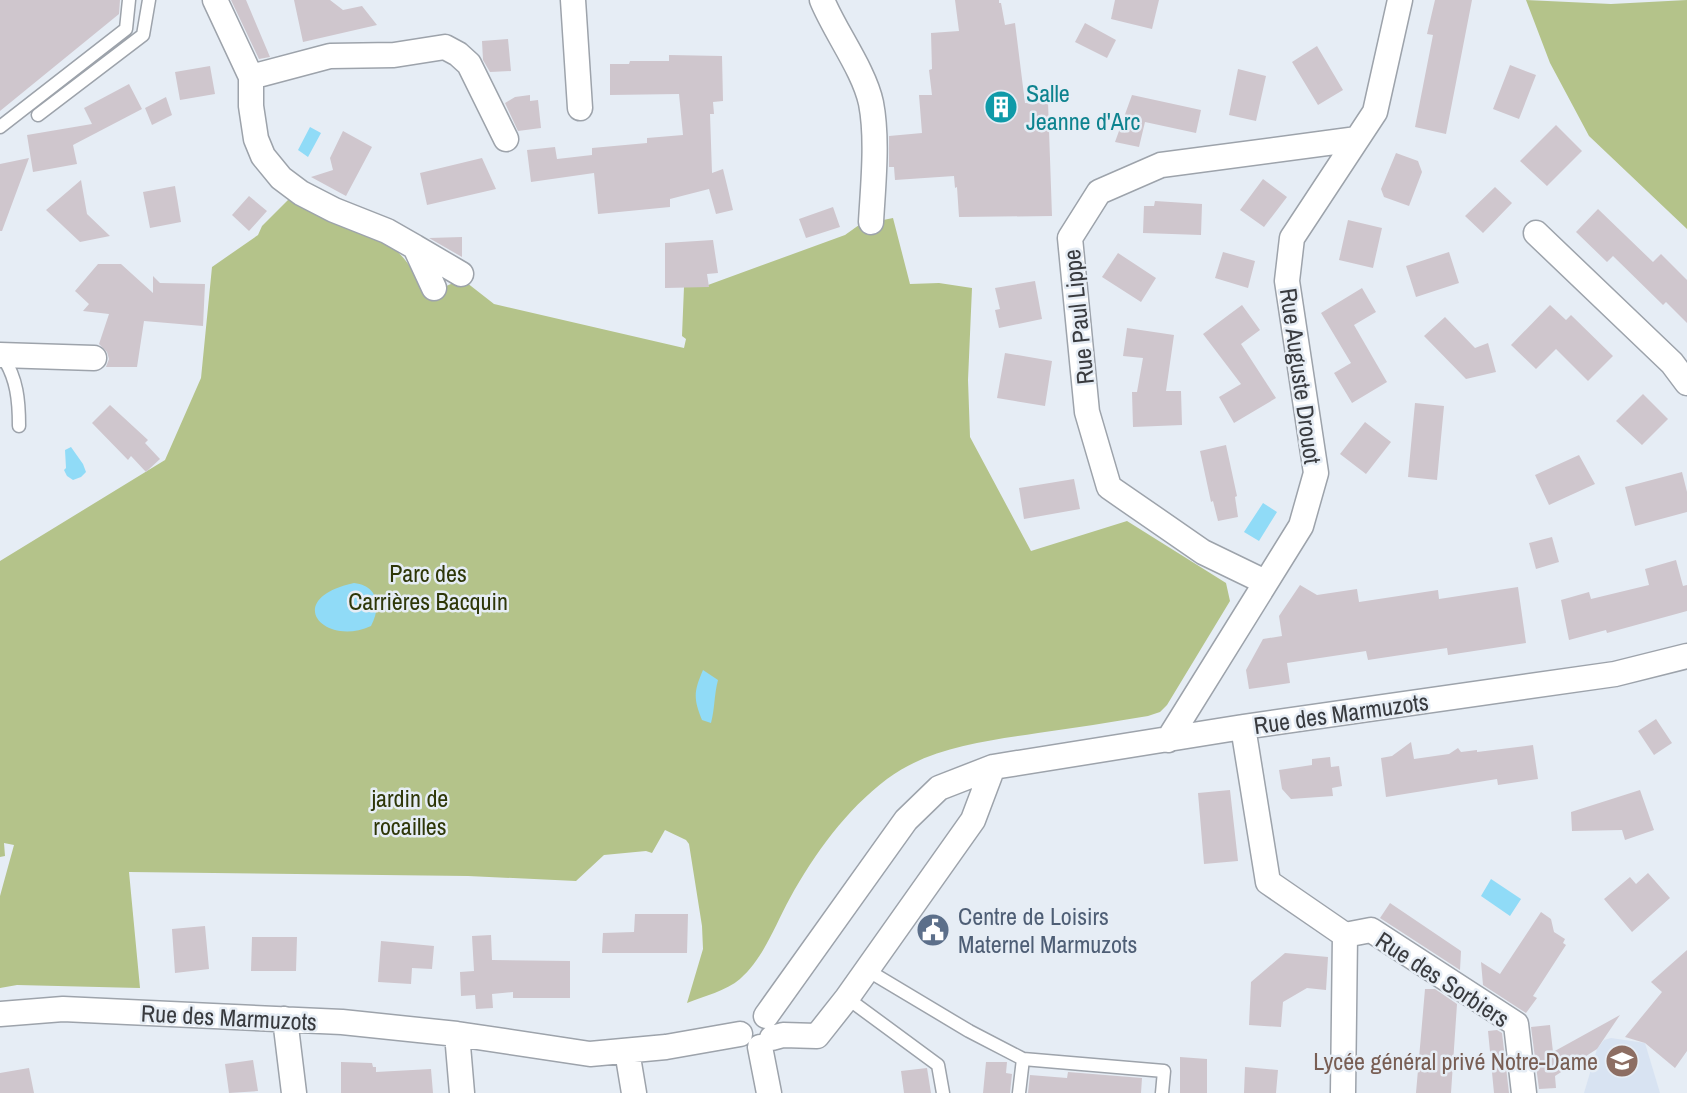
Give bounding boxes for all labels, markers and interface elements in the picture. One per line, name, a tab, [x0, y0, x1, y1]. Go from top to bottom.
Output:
place label: Salle Jeanne d'Arc	[1026, 77, 1140, 137]
building icon: Salle Jeanne d'Arc	[982, 88, 1020, 126]
street label: Rue Paul Lippe	[1055, 248, 1101, 386]
street label: Rue Auguste Drouot	[1273, 286, 1329, 467]
park label: Parc des Carrières Bacquin	[348, 557, 508, 617]
street label: Rue des Marmuzots	[1252, 685, 1430, 741]
park label: jardin de rocailles	[371, 782, 448, 842]
place label: Centre de Loisirs Maternel Marmuzots	[958, 900, 1137, 960]
public building icon: Centre de Loisirs Maternel Marmuzots	[914, 911, 952, 949]
street label: Rue des Sorbiers	[1370, 924, 1516, 1034]
street label: Rue des Marmuzots	[140, 996, 318, 1038]
school or university icon: Lycée général privé Notre-Dame	[1603, 1042, 1641, 1080]
place label: Lycée général privé Notre-Dame	[1313, 1045, 1598, 1077]

